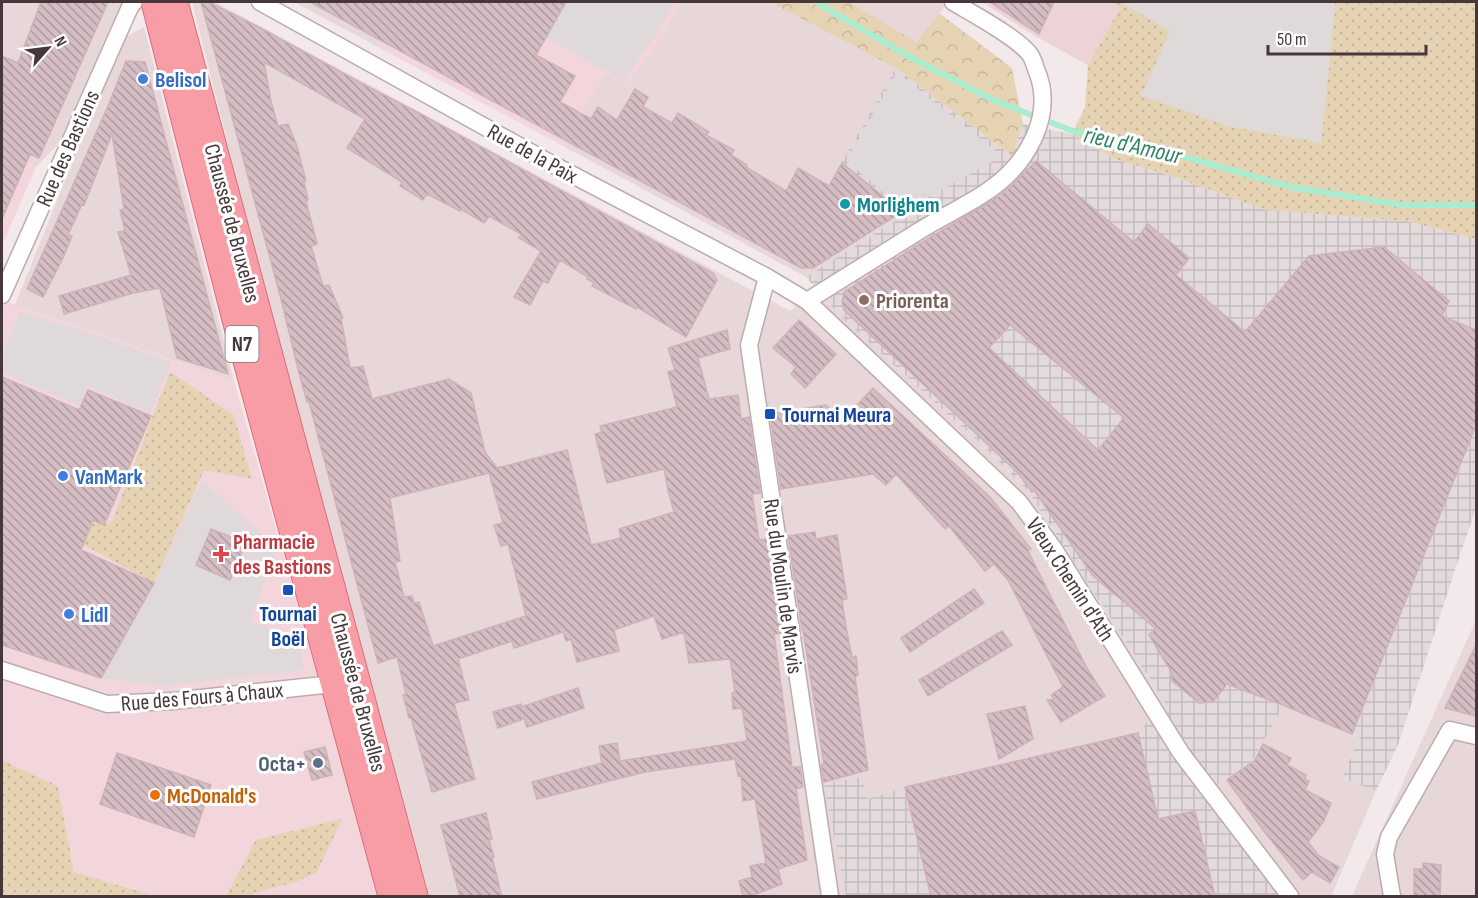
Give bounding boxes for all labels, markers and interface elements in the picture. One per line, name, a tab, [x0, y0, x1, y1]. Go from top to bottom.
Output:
north arrow	[18, 18, 78, 78]
scale bar	[1268, 18, 1426, 56]
text: 50 m	[1277, 29, 1307, 50]
text: N	[50, 33, 70, 50]
place label: Belisol	[155, 67, 207, 94]
marker: Belisol	[136, 72, 150, 86]
street label: Rue des Bastions	[31, 86, 106, 211]
street label: Rue de la Paix	[482, 118, 583, 191]
water label: rieu d'Amour	[1081, 120, 1186, 171]
street label: Chaussée de Bruxelles	[197, 141, 266, 306]
place label: Morlighem	[857, 192, 940, 219]
marker: Morlighem	[838, 197, 852, 211]
place label: Priorenta	[876, 288, 949, 315]
marker: Priorenta	[857, 293, 871, 307]
road number: N7	[226, 326, 258, 362]
place label: Tournai Meura	[782, 402, 891, 429]
marker: Tournai Meura	[763, 407, 777, 421]
place label: VanMark	[75, 464, 143, 491]
marker: VanMark	[56, 469, 70, 483]
street label: Rue du Moulin de Marvis	[757, 497, 808, 676]
street label: Vieux Chemin d'Ath	[1020, 513, 1120, 647]
place label: Pharmacie des Bastions	[233, 529, 331, 581]
marker: Pharmacie des Bastions	[214, 547, 228, 561]
marker: Tournai Boël	[281, 583, 295, 597]
place label: Tournai Boël	[259, 601, 317, 653]
place label: Lidl	[81, 602, 108, 629]
marker: Lidl	[62, 607, 76, 621]
street label: Chaussée de Bruxelles	[323, 610, 392, 775]
street label: Rue des Fours à Chaux	[120, 677, 285, 718]
place label: Octa+	[258, 751, 306, 778]
marker: Octa+	[311, 756, 325, 770]
place label: McDonald's	[167, 783, 256, 810]
marker: McDonald's	[148, 788, 162, 802]

